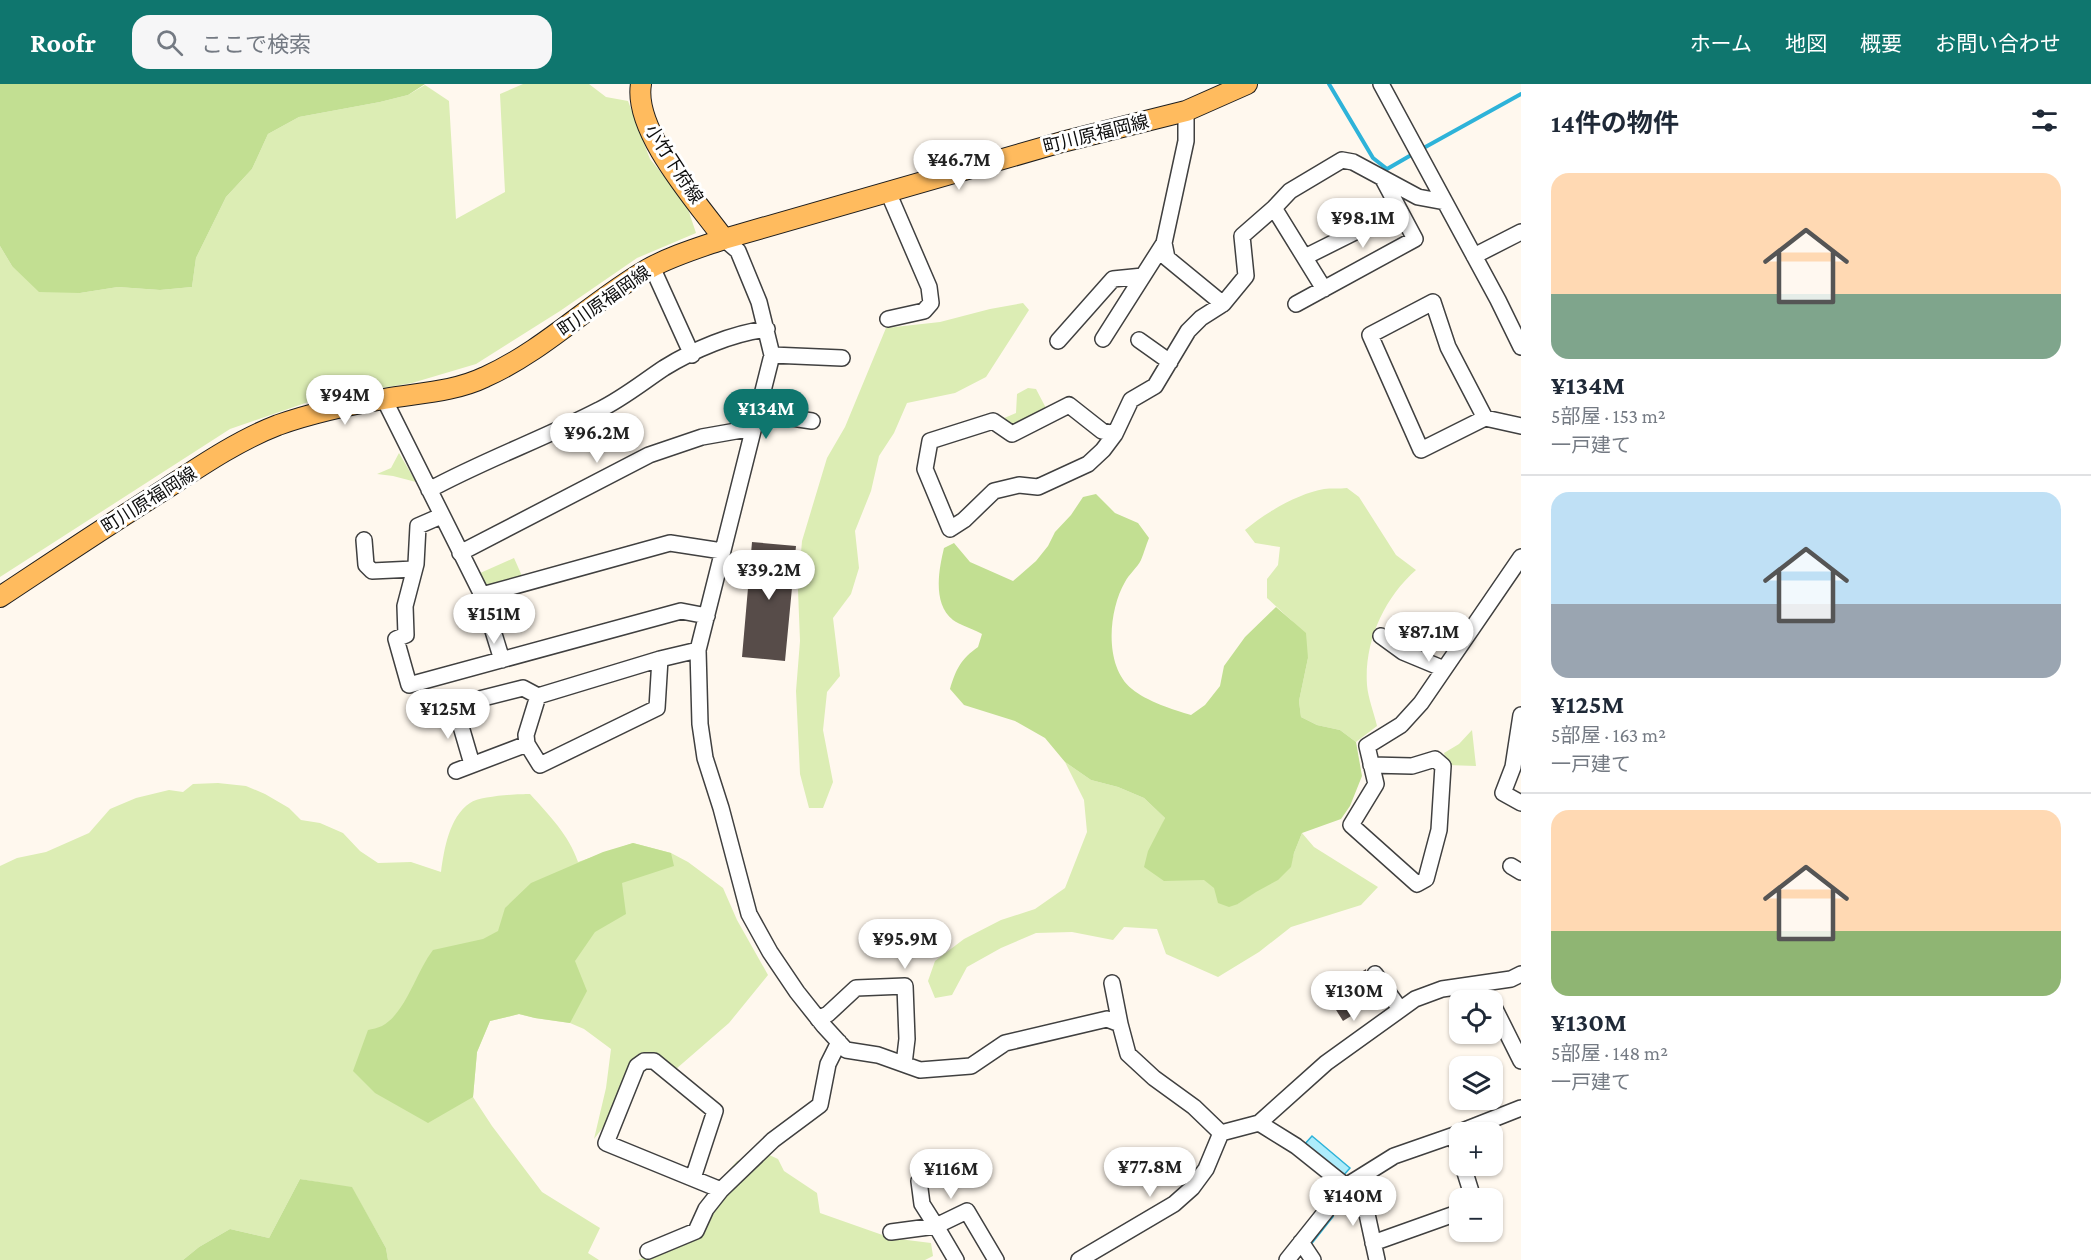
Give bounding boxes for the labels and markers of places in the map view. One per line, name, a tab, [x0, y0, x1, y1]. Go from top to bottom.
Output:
pin: ¥46.7M	[910, 140, 1008, 191]
pin: ¥98.1M	[1314, 198, 1412, 249]
pin: ¥94M	[309, 375, 381, 426]
pin: ¥134M	[724, 389, 808, 440]
pin: ¥96.2M	[548, 413, 646, 464]
pin: ¥39.2M	[720, 550, 818, 601]
pin: ¥151M	[452, 594, 536, 645]
pin: ¥87.1M	[1380, 612, 1478, 663]
pin: ¥125M	[406, 689, 490, 740]
pin: ¥95.9M	[856, 919, 954, 970]
pin: ¥130M	[1312, 971, 1396, 1022]
pin: ¥77.8M	[1101, 1147, 1199, 1198]
pin: ¥116M	[909, 1149, 993, 1200]
pin: ¥140M	[1311, 1176, 1395, 1227]

